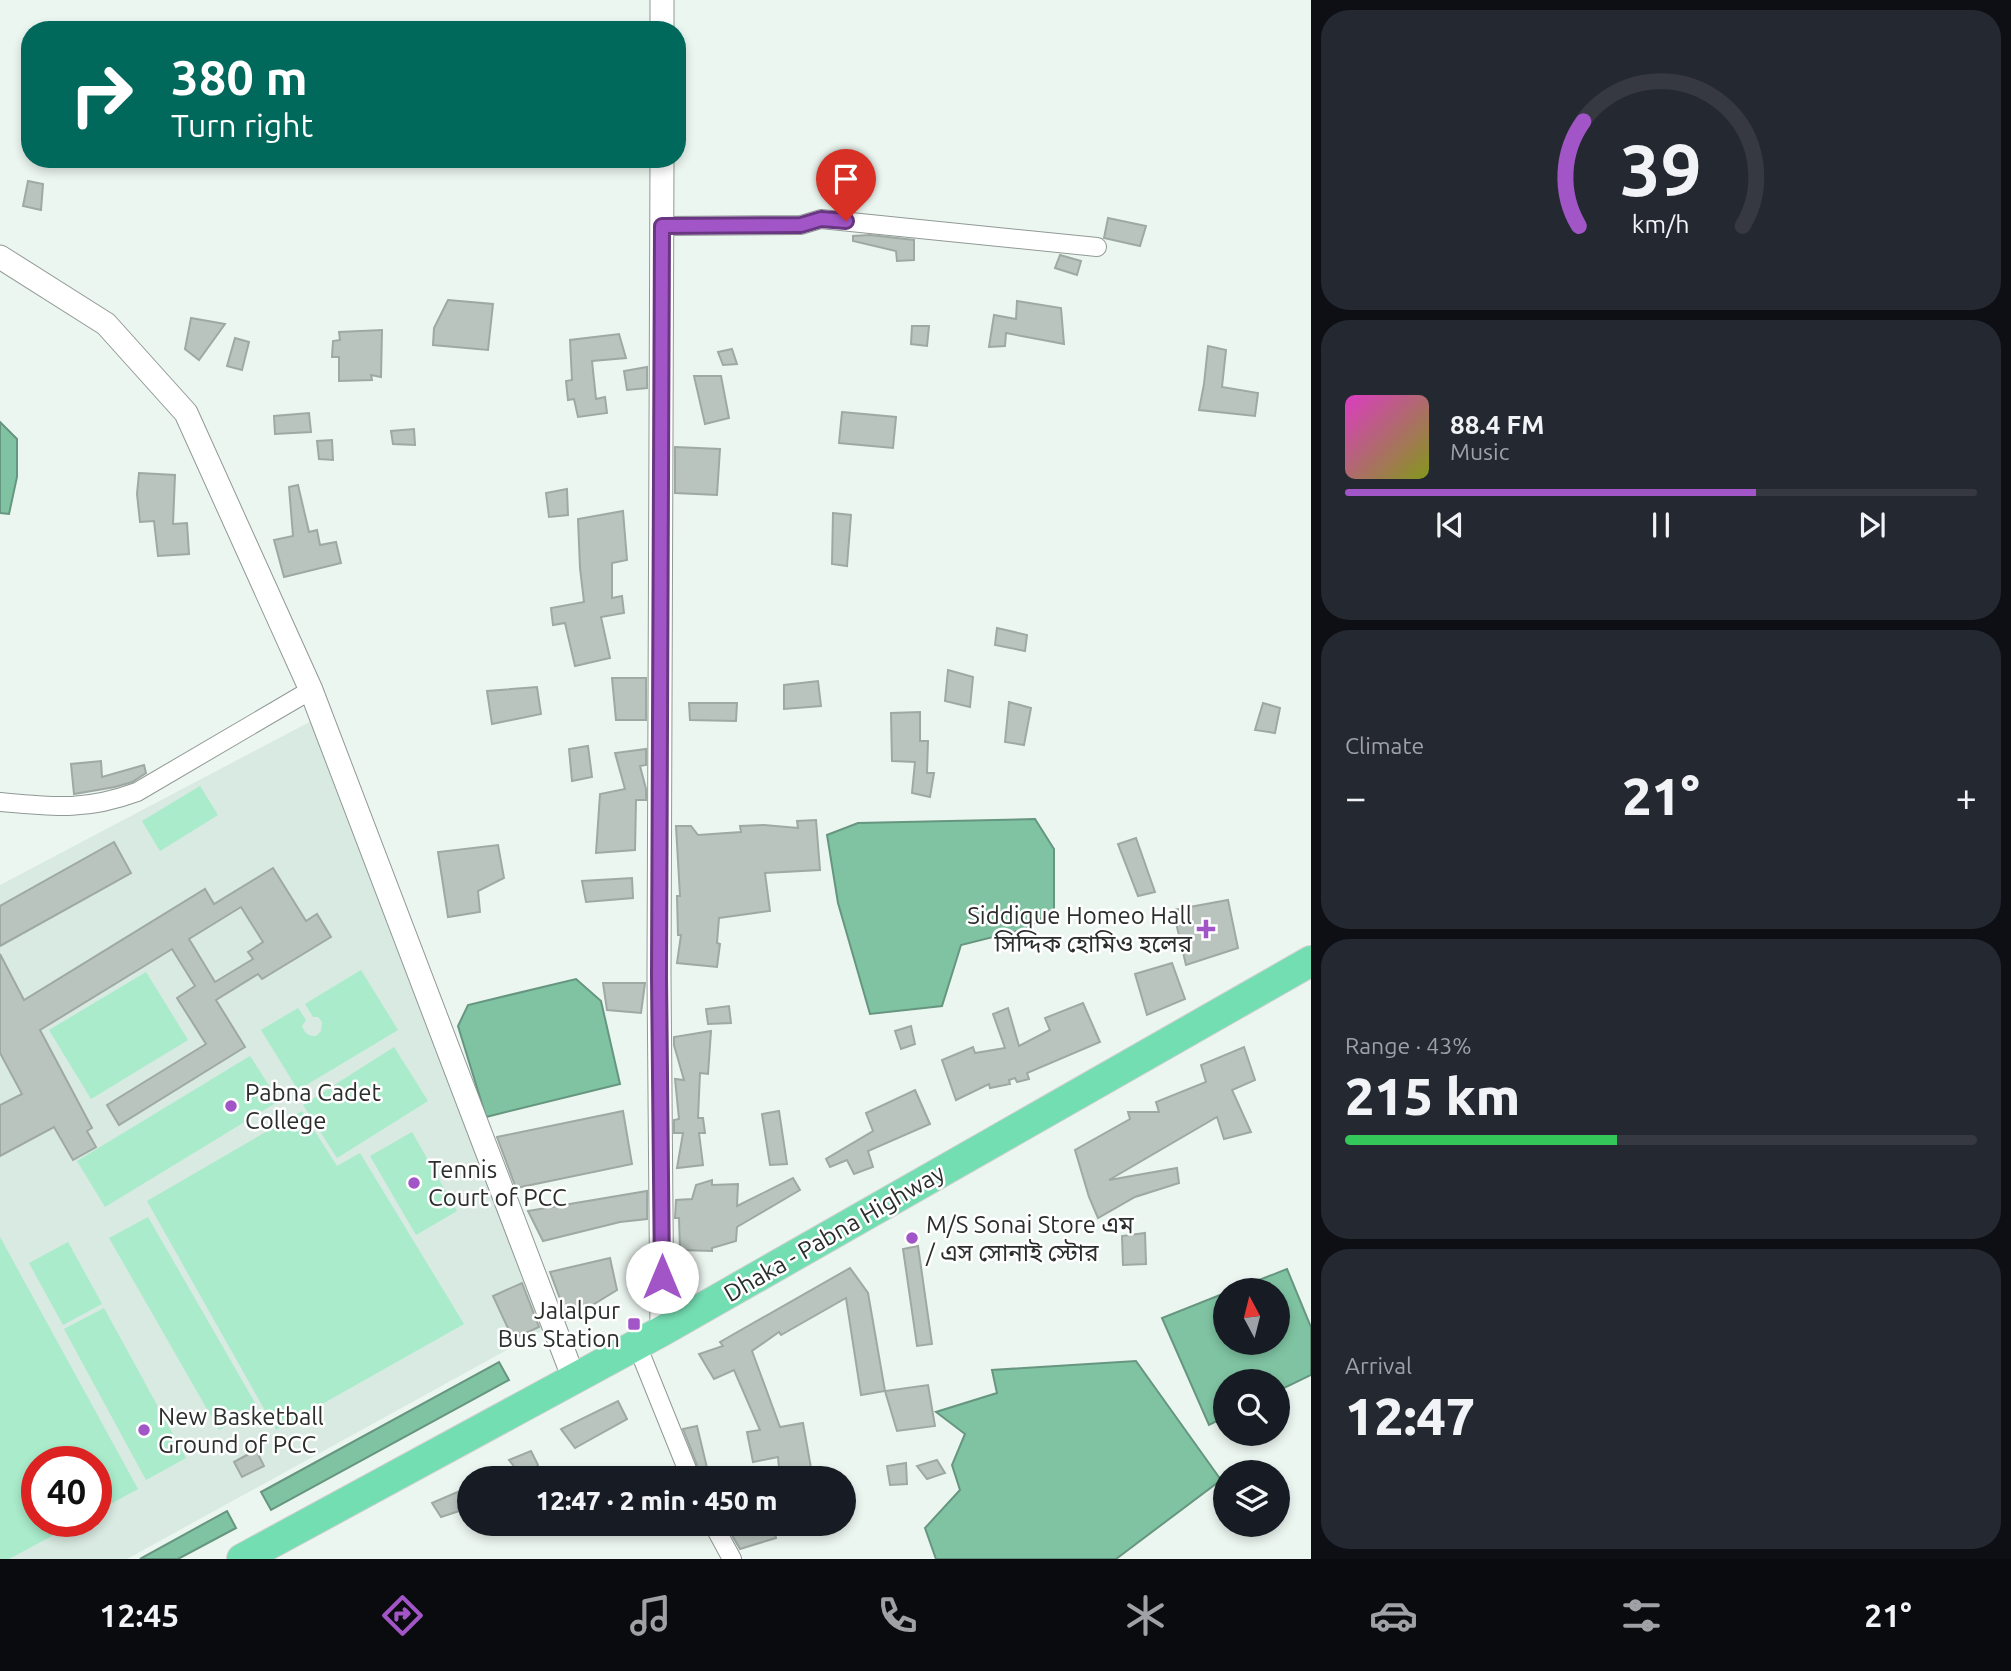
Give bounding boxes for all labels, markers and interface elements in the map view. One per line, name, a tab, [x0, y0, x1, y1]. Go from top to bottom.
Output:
icon: right	[56, 49, 147, 140]
text: 380 m	[171, 49, 308, 104]
text: Turn right	[171, 107, 313, 143]
text: 39	[1620, 128, 1702, 210]
pin	[816, 149, 876, 221]
icon: arrive	[827, 160, 865, 198]
text: km/h	[1632, 210, 1690, 238]
text: 88.4 FM	[1450, 410, 1544, 439]
text: Music	[1450, 439, 1509, 464]
icon: previous	[1431, 506, 1469, 544]
icon: pause	[1642, 506, 1680, 544]
icon: next	[1853, 506, 1891, 544]
text: Climate	[1345, 733, 1424, 758]
text: 21°	[1622, 767, 1700, 825]
text: −	[1345, 776, 1366, 818]
text: +	[1956, 776, 1977, 818]
place label: Siddique Homeo Hall সিদ্দিক হোমিও হলের	[967, 902, 1193, 957]
marker: Siddique Homeo Hall সিদ্দিক হোমিও হলের	[1198, 921, 1214, 937]
text: Range · 43%	[1345, 1033, 1472, 1058]
text: 215 km	[1345, 1067, 1520, 1125]
place label: Pabna Cadet College	[245, 1079, 381, 1134]
marker: Pabna Cadet College	[223, 1098, 239, 1114]
place label: Tennis Court of PCC	[428, 1156, 567, 1211]
street label: Dhaka - Pabna Highway	[719, 1159, 949, 1307]
marker: Tennis Court of PCC	[406, 1175, 422, 1191]
place label: M/S Sonai Store এম / এস সোনাই স্টোর	[925, 1211, 1134, 1266]
marker: M/S Sonai Store এম / এস সোনাই স্টোর	[904, 1230, 920, 1246]
position arrow	[625, 1240, 699, 1314]
north arrow	[1213, 1278, 1290, 1354]
map controls	[1213, 1278, 1290, 1537]
place label: Jalalpur Bus Station	[498, 1297, 620, 1352]
marker: Jalalpur Bus Station	[626, 1316, 642, 1332]
text: Arrival	[1345, 1353, 1412, 1378]
button: search	[1213, 1369, 1290, 1446]
text: 12:47	[1345, 1387, 1475, 1445]
place label: New Basketball Ground of PCC	[158, 1403, 324, 1458]
marker: New Basketball Ground of PCC	[136, 1422, 152, 1438]
speed limit sign: 40	[21, 1446, 112, 1537]
button: layers	[1213, 1460, 1290, 1537]
text: 12:47 · 2 min · 450 m	[536, 1486, 777, 1515]
icon: directions	[378, 1591, 427, 1640]
icon: music	[626, 1591, 675, 1640]
icon: phone	[873, 1591, 922, 1640]
icon: climate	[1121, 1591, 1170, 1640]
icon: car	[1369, 1591, 1418, 1640]
icon: filters	[1617, 1591, 1666, 1640]
text: 12:45	[99, 1597, 179, 1633]
text: 21°	[1864, 1597, 1912, 1633]

